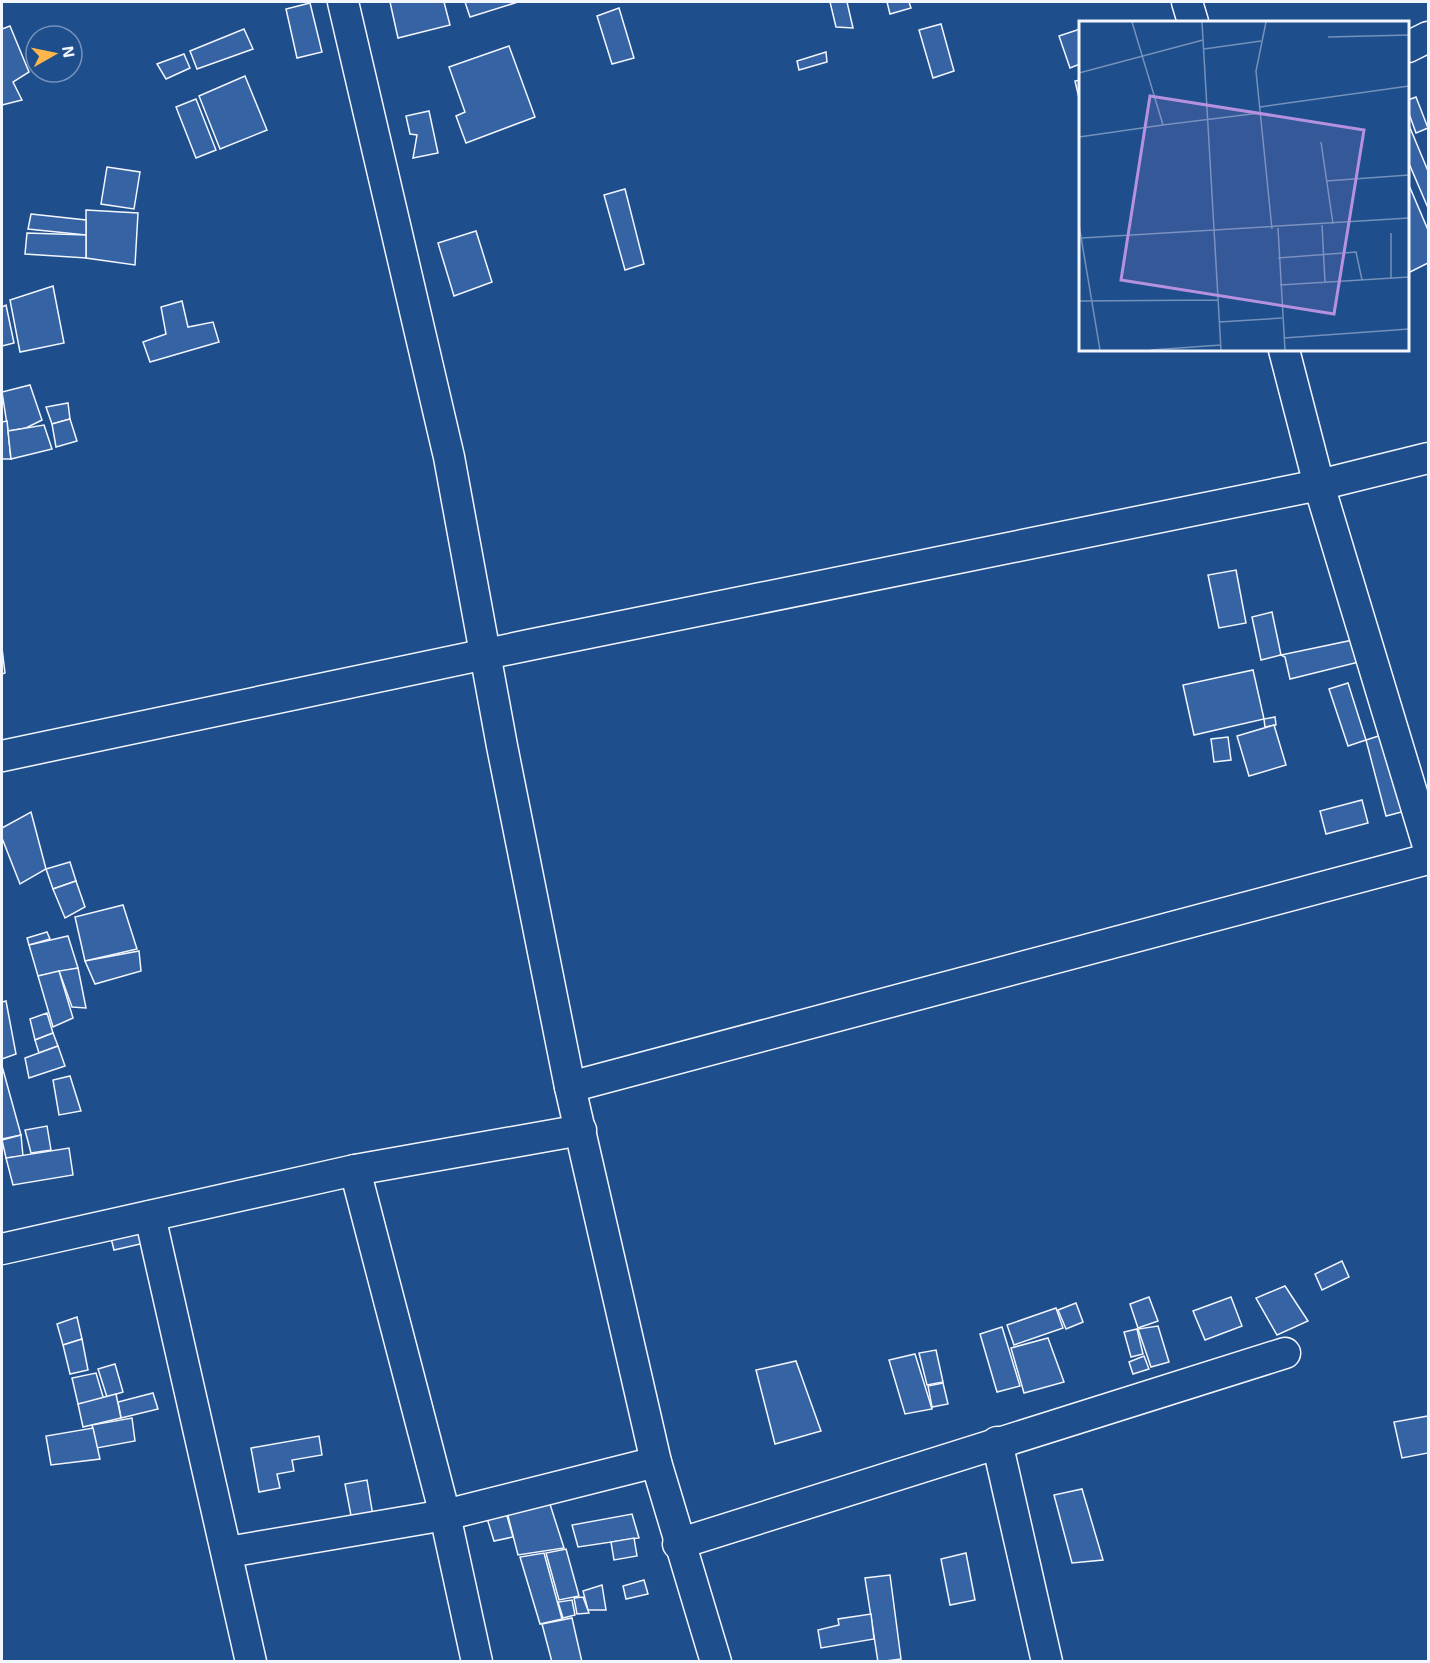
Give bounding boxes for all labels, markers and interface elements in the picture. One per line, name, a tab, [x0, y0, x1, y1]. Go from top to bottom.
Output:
inset map	[1079, 21, 1409, 351]
north arrow	[24, 24, 84, 84]
text: N	[59, 44, 80, 59]

